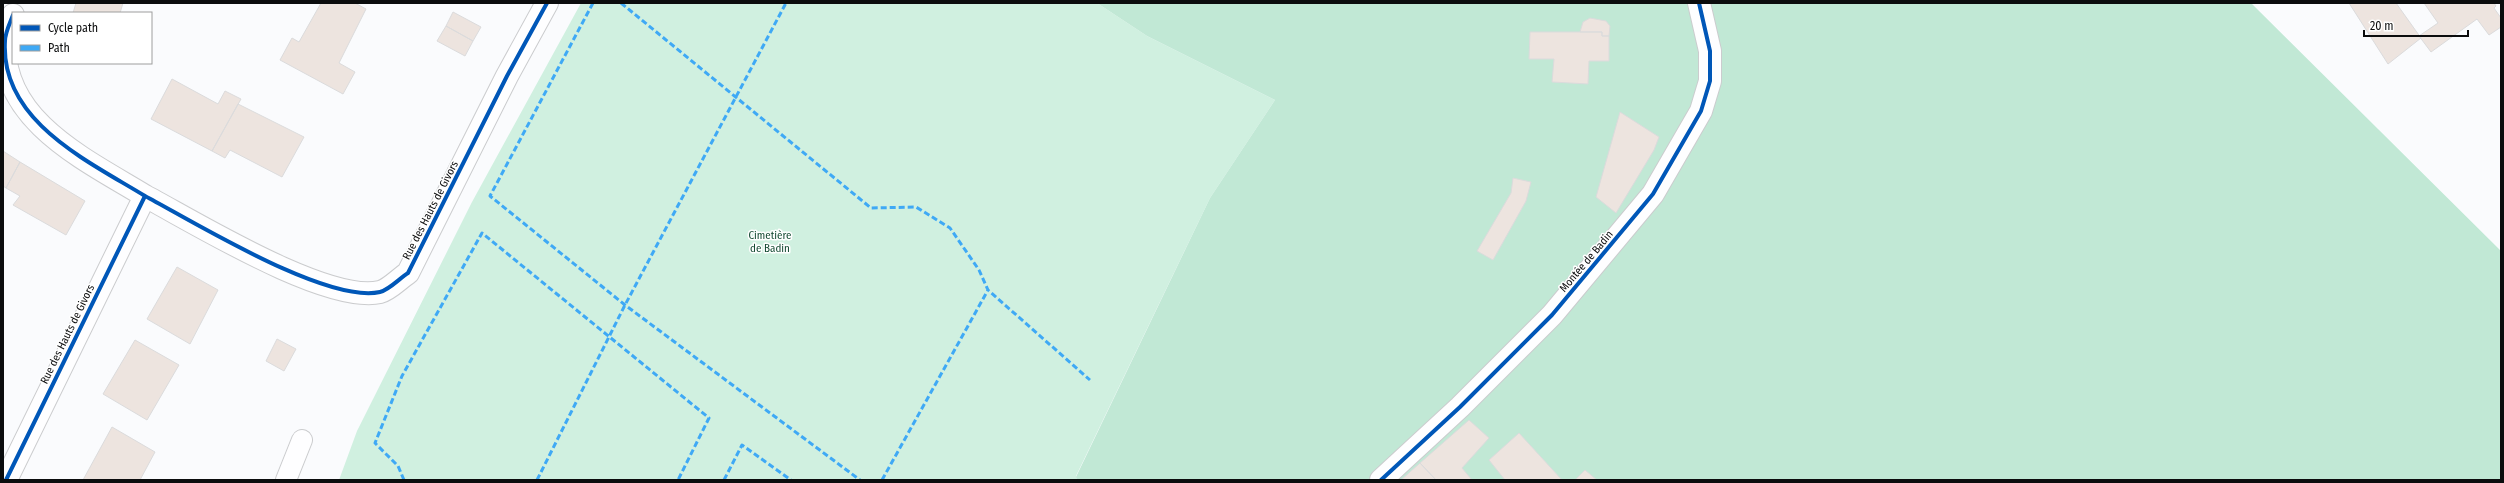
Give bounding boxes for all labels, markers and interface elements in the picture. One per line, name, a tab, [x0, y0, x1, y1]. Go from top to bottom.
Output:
legend	[12, 12, 152, 64]
scale bar	[2364, 12, 2468, 38]
text: 20 m	[2370, 19, 2394, 33]
text: Cycle path	[48, 21, 98, 35]
text: Path	[48, 41, 70, 55]
street label: Rue des Hauts de Givors	[400, 158, 461, 262]
street label: Montée de Badin	[1557, 228, 1616, 295]
park label: Cimetière de Badin	[748, 229, 792, 255]
street label: Rue des Hauts de Givors	[38, 282, 97, 386]

